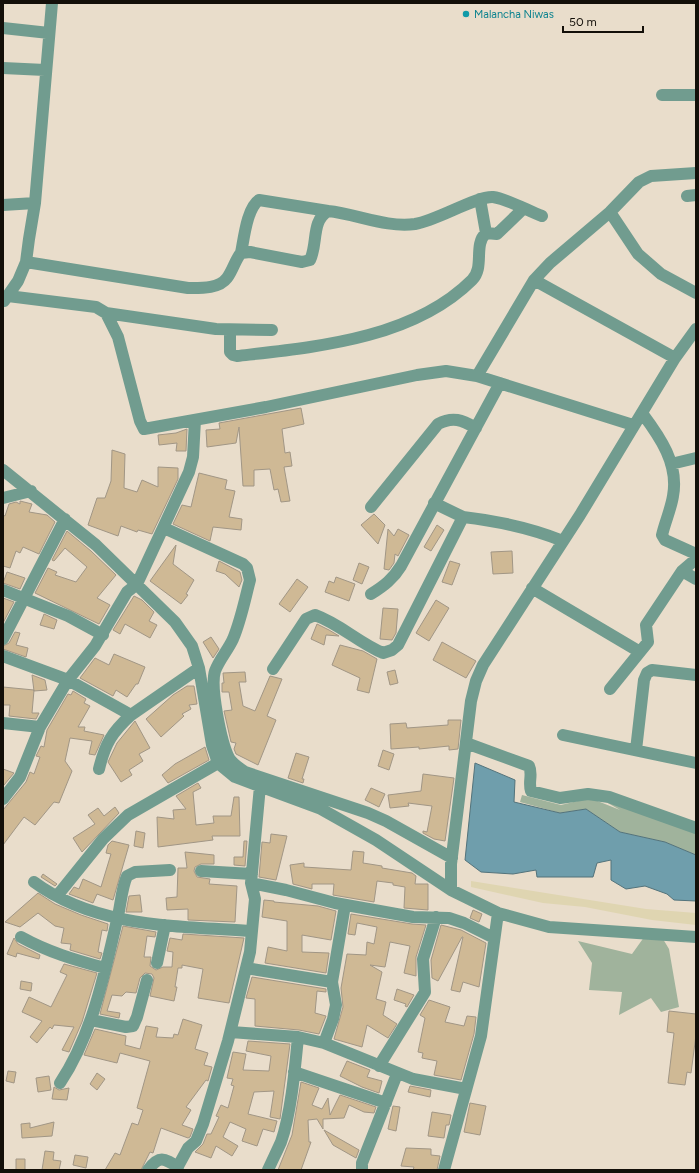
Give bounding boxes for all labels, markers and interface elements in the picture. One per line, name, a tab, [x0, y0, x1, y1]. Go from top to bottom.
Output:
place label: Malancha Niwas	[474, 8, 554, 21]
scale bar	[563, 8, 643, 34]
marker: Malancha Niwas	[461, 9, 471, 19]
text: 50 m	[569, 15, 597, 29]

